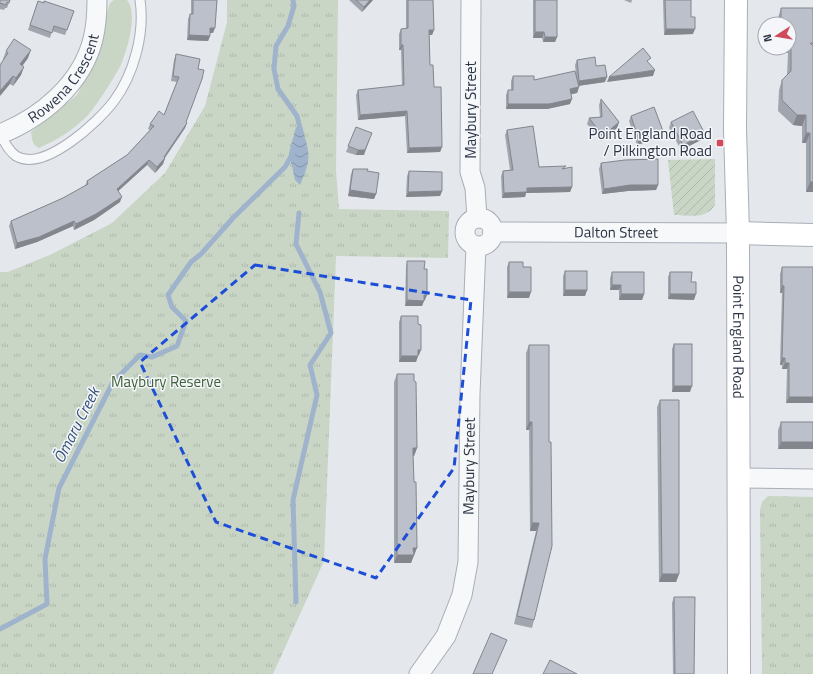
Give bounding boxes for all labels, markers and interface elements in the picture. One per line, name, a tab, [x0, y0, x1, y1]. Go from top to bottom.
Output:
north arrow	[757, 16, 797, 56]
street label: Rowena Crescent	[23, 31, 105, 128]
text: N	[759, 33, 776, 43]
street label: Maybury Street	[459, 60, 482, 159]
place label: Point England Road / Pilkington Road	[589, 122, 712, 162]
marker: Point England Road / Pilkington Road	[715, 138, 725, 148]
street label: Dalton Street	[574, 220, 659, 244]
street label: Point England Road	[727, 275, 750, 399]
park label: Maybury Reserve	[111, 370, 221, 393]
water label: Ōmaru Creek	[47, 381, 106, 467]
street label: Maybury Street	[457, 416, 481, 515]

